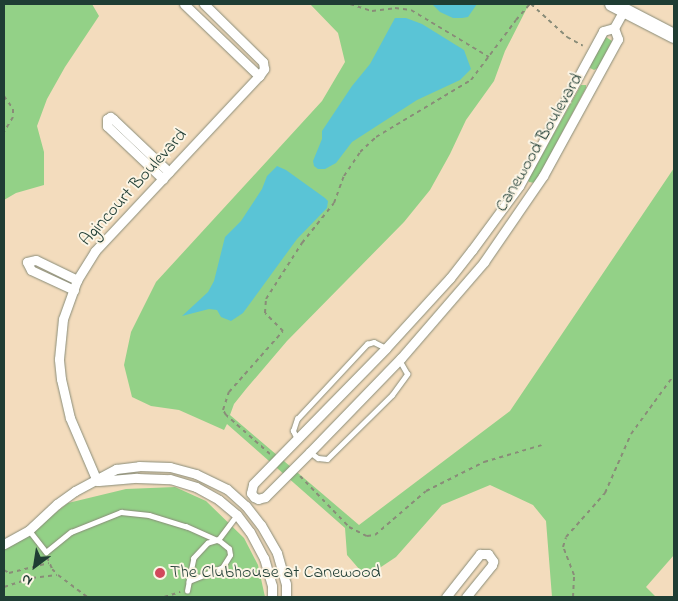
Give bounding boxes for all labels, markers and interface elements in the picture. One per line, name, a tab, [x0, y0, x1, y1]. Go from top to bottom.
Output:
street label: Canewood Boulevard	[491, 70, 589, 216]
street label: Agincourt Boulevard	[76, 125, 192, 251]
north arrow	[10, 541, 60, 591]
place label: The Clubhouse at Canewood	[170, 562, 381, 584]
marker: The Clubhouse at Canewood	[154, 567, 166, 579]
text: N	[18, 568, 36, 591]

